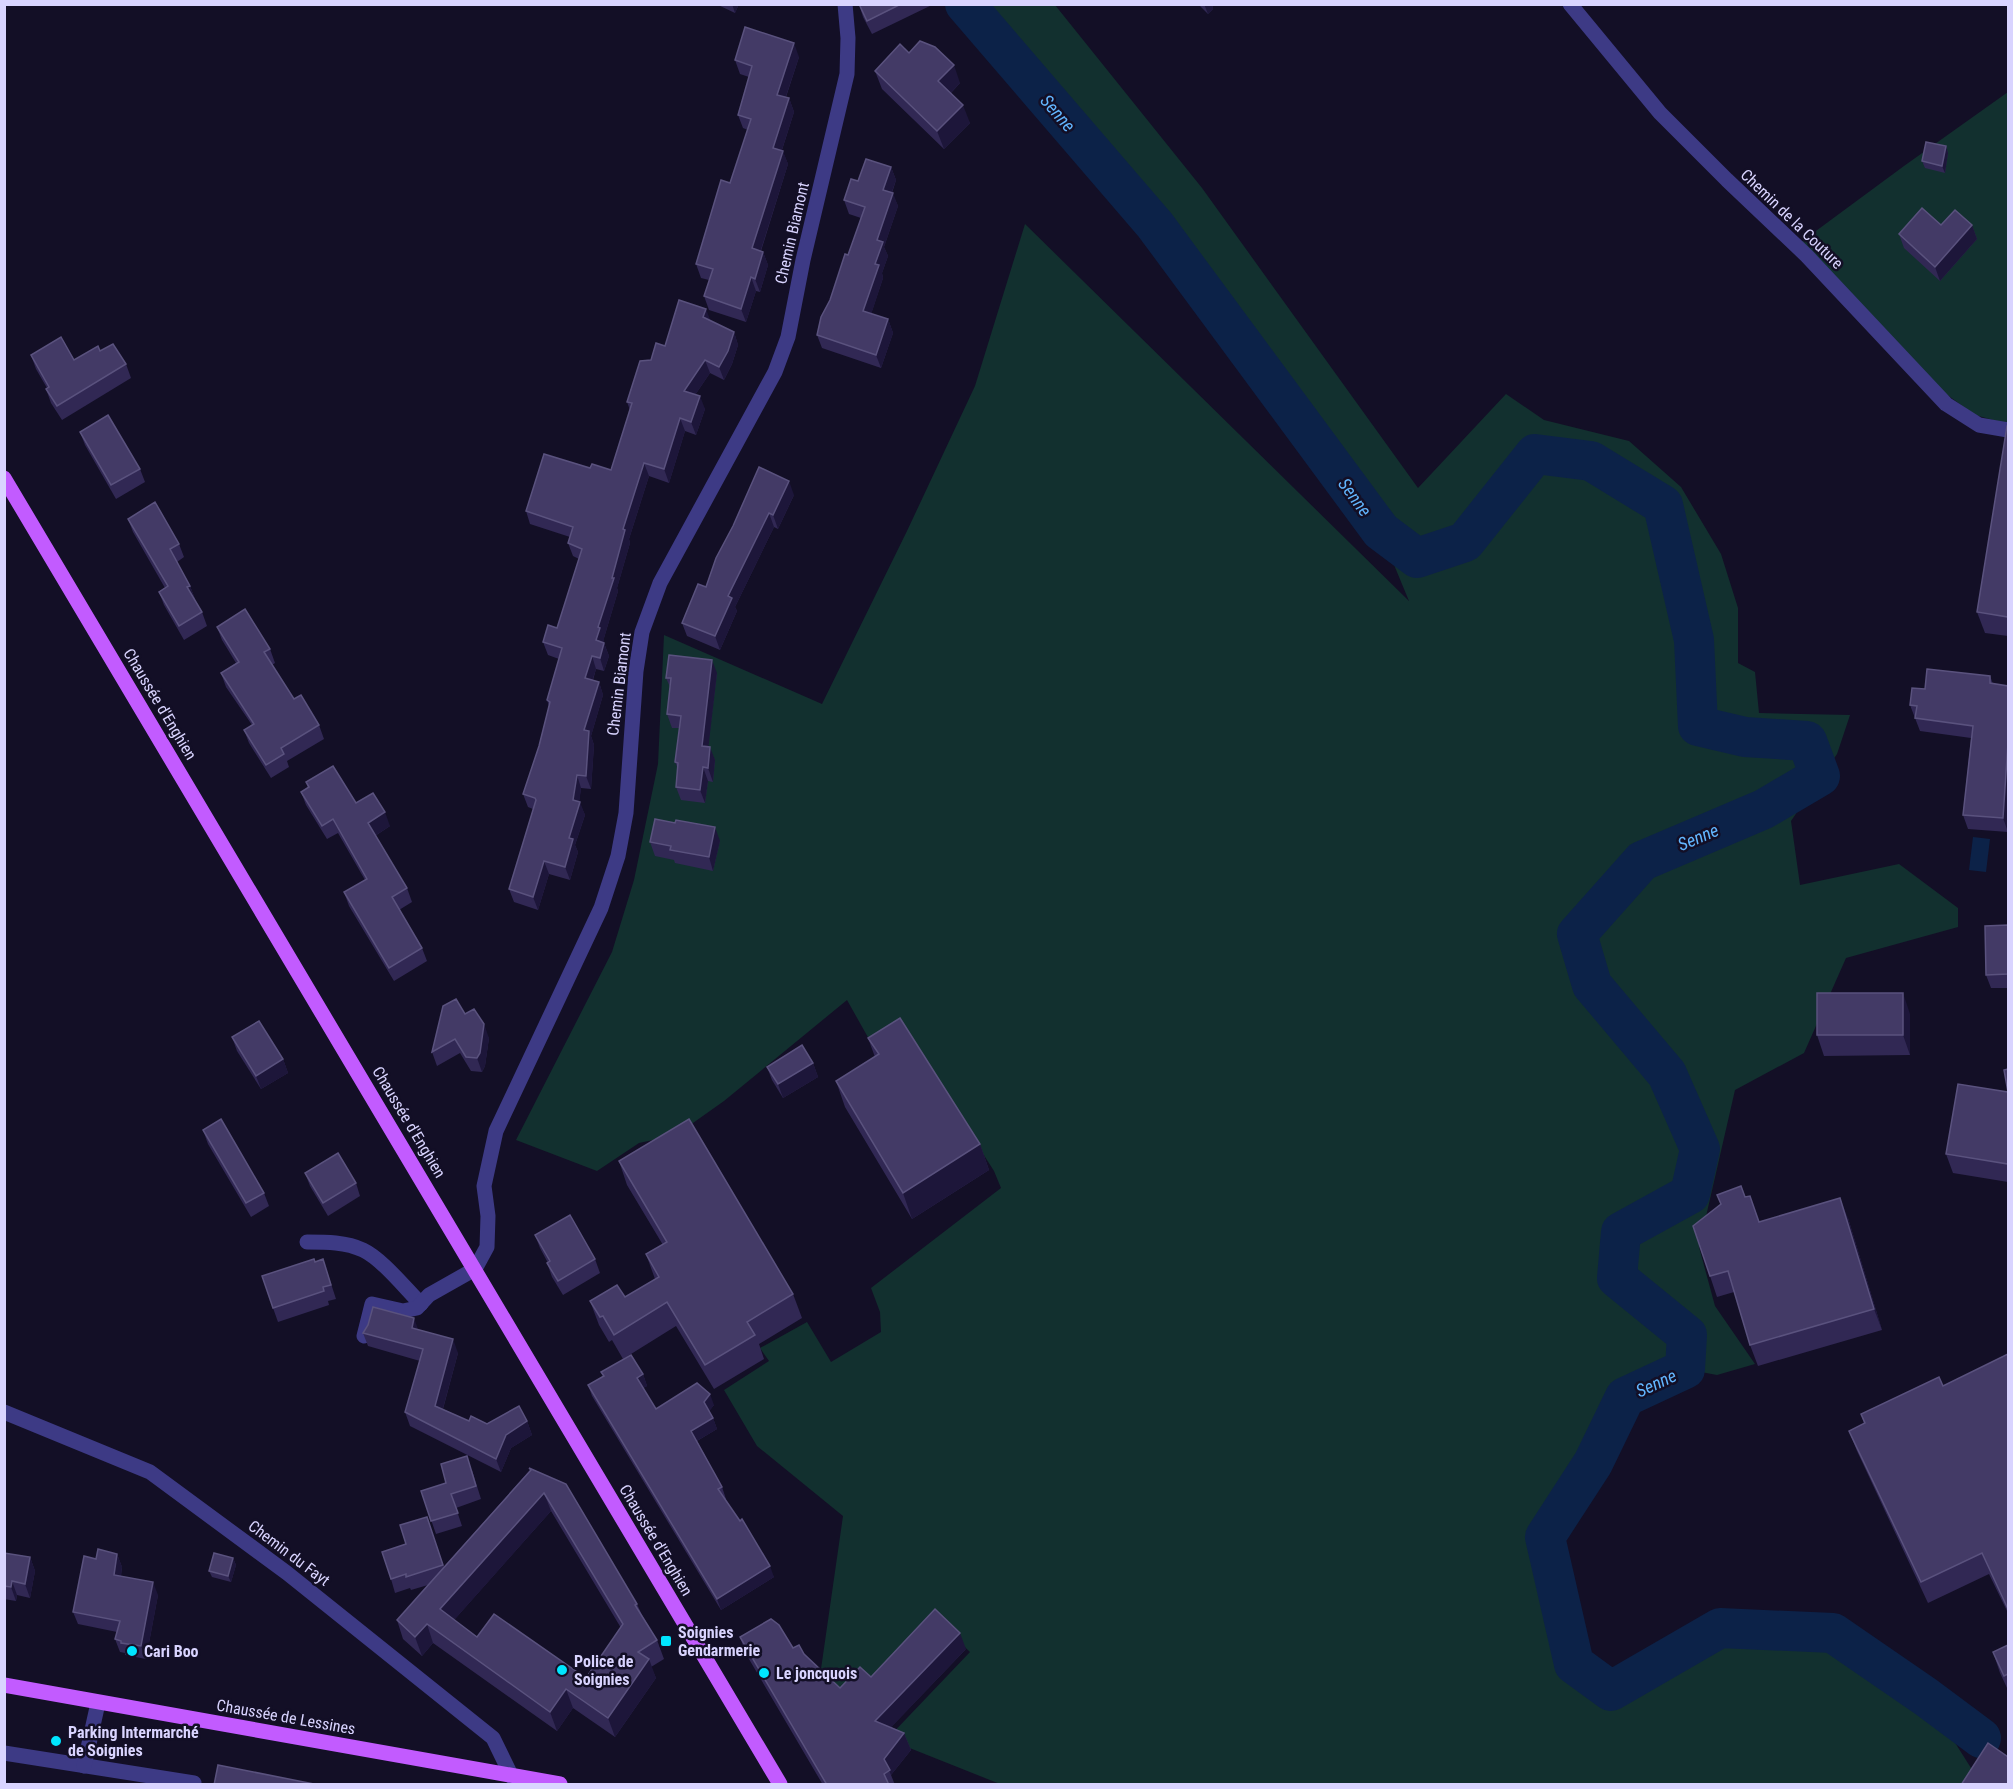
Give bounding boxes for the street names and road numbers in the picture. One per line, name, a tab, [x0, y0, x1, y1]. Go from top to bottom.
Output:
street label: Chemin de la Couture	[1737, 165, 1847, 273]
street label: Chemin Biamont	[771, 180, 813, 286]
street label: Chemin Biamont	[603, 631, 635, 737]
street label: Chaussée d'Enghien	[119, 645, 201, 763]
street label: Chaussée d'Enghien	[368, 1063, 450, 1181]
street label: Chaussée d'Enghien	[615, 1481, 697, 1599]
street label: Chemin du Fayt	[244, 1516, 334, 1590]
street label: Chaussée de Lessines	[215, 1695, 357, 1739]

